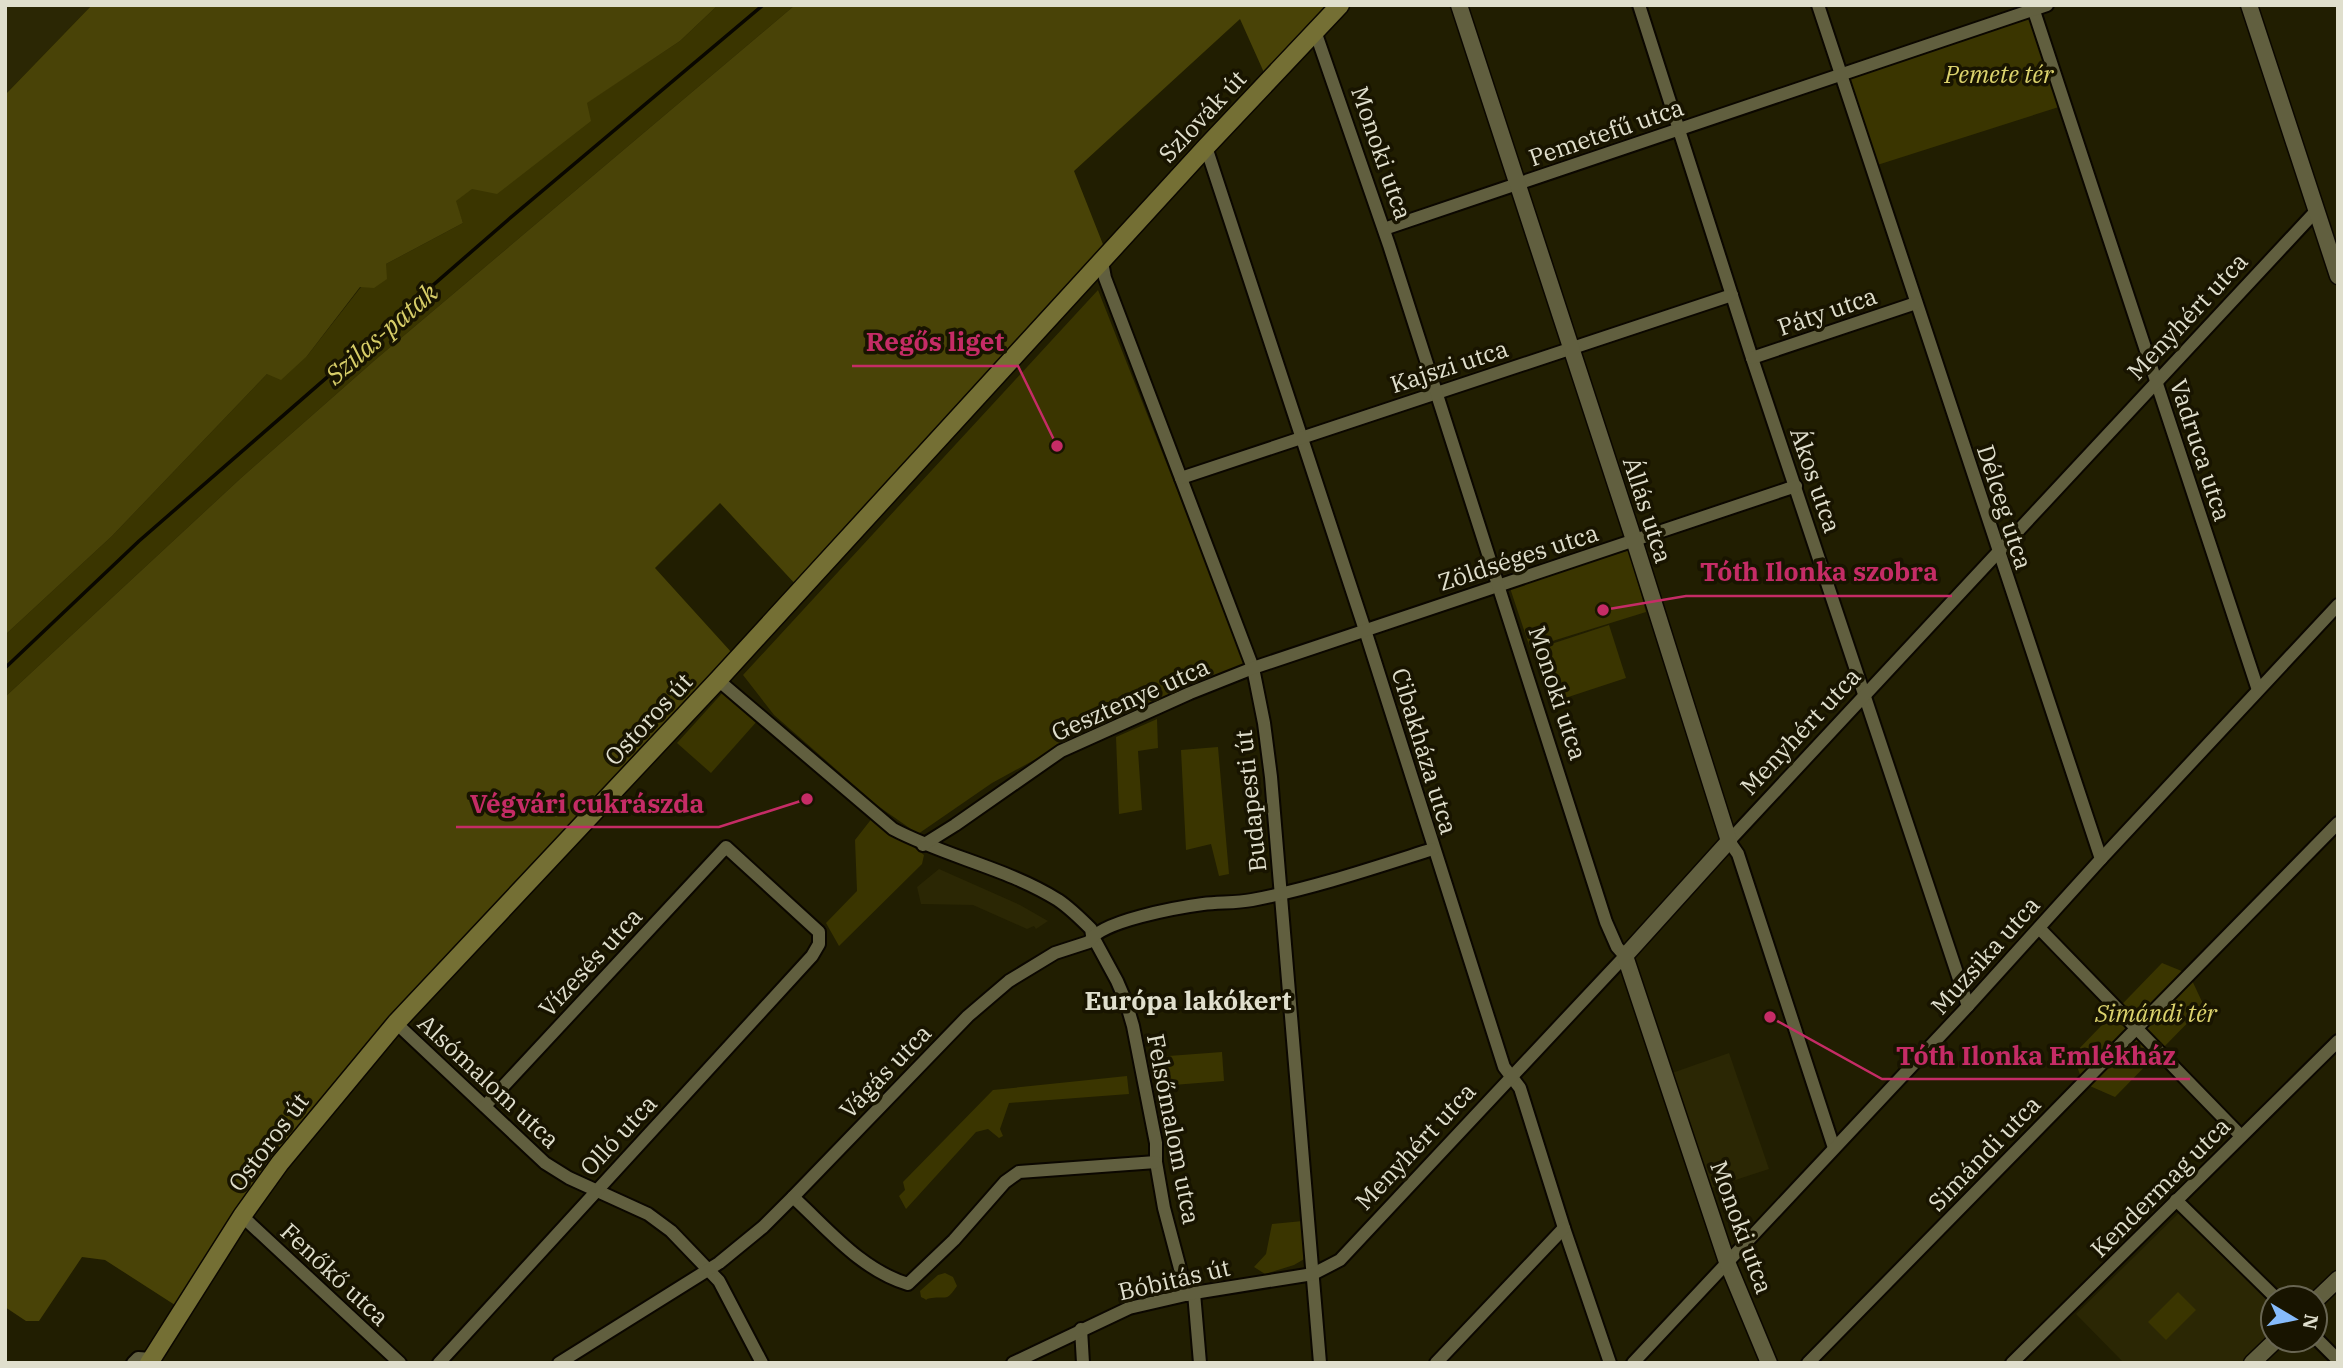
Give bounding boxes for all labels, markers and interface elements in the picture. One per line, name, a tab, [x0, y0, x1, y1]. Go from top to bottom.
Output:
park label: Pemete tér	[1943, 58, 2055, 90]
street label: Szlovák út	[1151, 63, 1253, 169]
street label: Monoki utca	[1344, 82, 1420, 224]
street label: Pemetefű utca	[1524, 91, 1688, 173]
street label: Menyhért utca	[2120, 245, 2254, 387]
water label: Szilas-patak	[317, 275, 445, 392]
street label: Páty utca	[1773, 279, 1881, 343]
callout: Regős liget	[852, 319, 1018, 366]
text: Regős liget	[866, 324, 1004, 358]
street label: Kajszi utca	[1386, 332, 1512, 400]
street label: Vadruca utca	[2163, 375, 2239, 525]
street label: Ákos utca	[1783, 423, 1849, 537]
street label: Délceg utca	[1970, 441, 2040, 573]
street label: Állás utca	[1616, 453, 1680, 567]
street label: Zöldséges utca	[1434, 516, 1602, 598]
callout: Tóth Ilonka szobra	[1686, 549, 1952, 596]
text: Tóth Ilonka szobra	[1700, 554, 1938, 588]
street label: Monoki utca	[1521, 622, 1595, 764]
street label: Gesztenye utca	[1046, 650, 1214, 748]
street label: Menyhért utca	[1733, 660, 1867, 802]
street label: Cibakháza utca	[1384, 664, 1466, 838]
street label: Ostoros út	[597, 666, 699, 772]
street label: Budapesti út	[1227, 728, 1273, 874]
callout: Végvári cukrászda	[456, 780, 719, 827]
text: Végvári cukrászda	[470, 786, 704, 820]
street label: Muzsika utca	[1923, 889, 2047, 1021]
street label: Vízesés utca	[531, 900, 649, 1024]
district label: Európa lakókert	[1084, 983, 1292, 1017]
park label: Simándi tér	[2094, 997, 2219, 1029]
street label: Alsómalom utca	[411, 1007, 567, 1155]
street label: Vágás utca	[832, 1017, 938, 1125]
street label: Felsőmalom utca	[1140, 1031, 1208, 1227]
callout: Tóth Ilonka Emlékház	[1882, 1032, 2190, 1079]
text: Tóth Ilonka Emlékház	[1896, 1038, 2176, 1072]
street label: Menyhért utca	[1348, 1075, 1482, 1217]
street label: Ostoros út	[220, 1086, 316, 1198]
street label: Olló utca	[572, 1088, 664, 1182]
street label: Simándi utca	[1921, 1088, 2047, 1218]
street label: Kendermag utca	[2083, 1110, 2237, 1264]
street label: Monoki utca	[1703, 1156, 1781, 1298]
street label: Fenőkő utca	[274, 1215, 396, 1333]
street label: Bóbitás út	[1115, 1251, 1233, 1307]
north arrow	[2259, 1284, 2329, 1354]
text: N	[2298, 1312, 2324, 1331]

